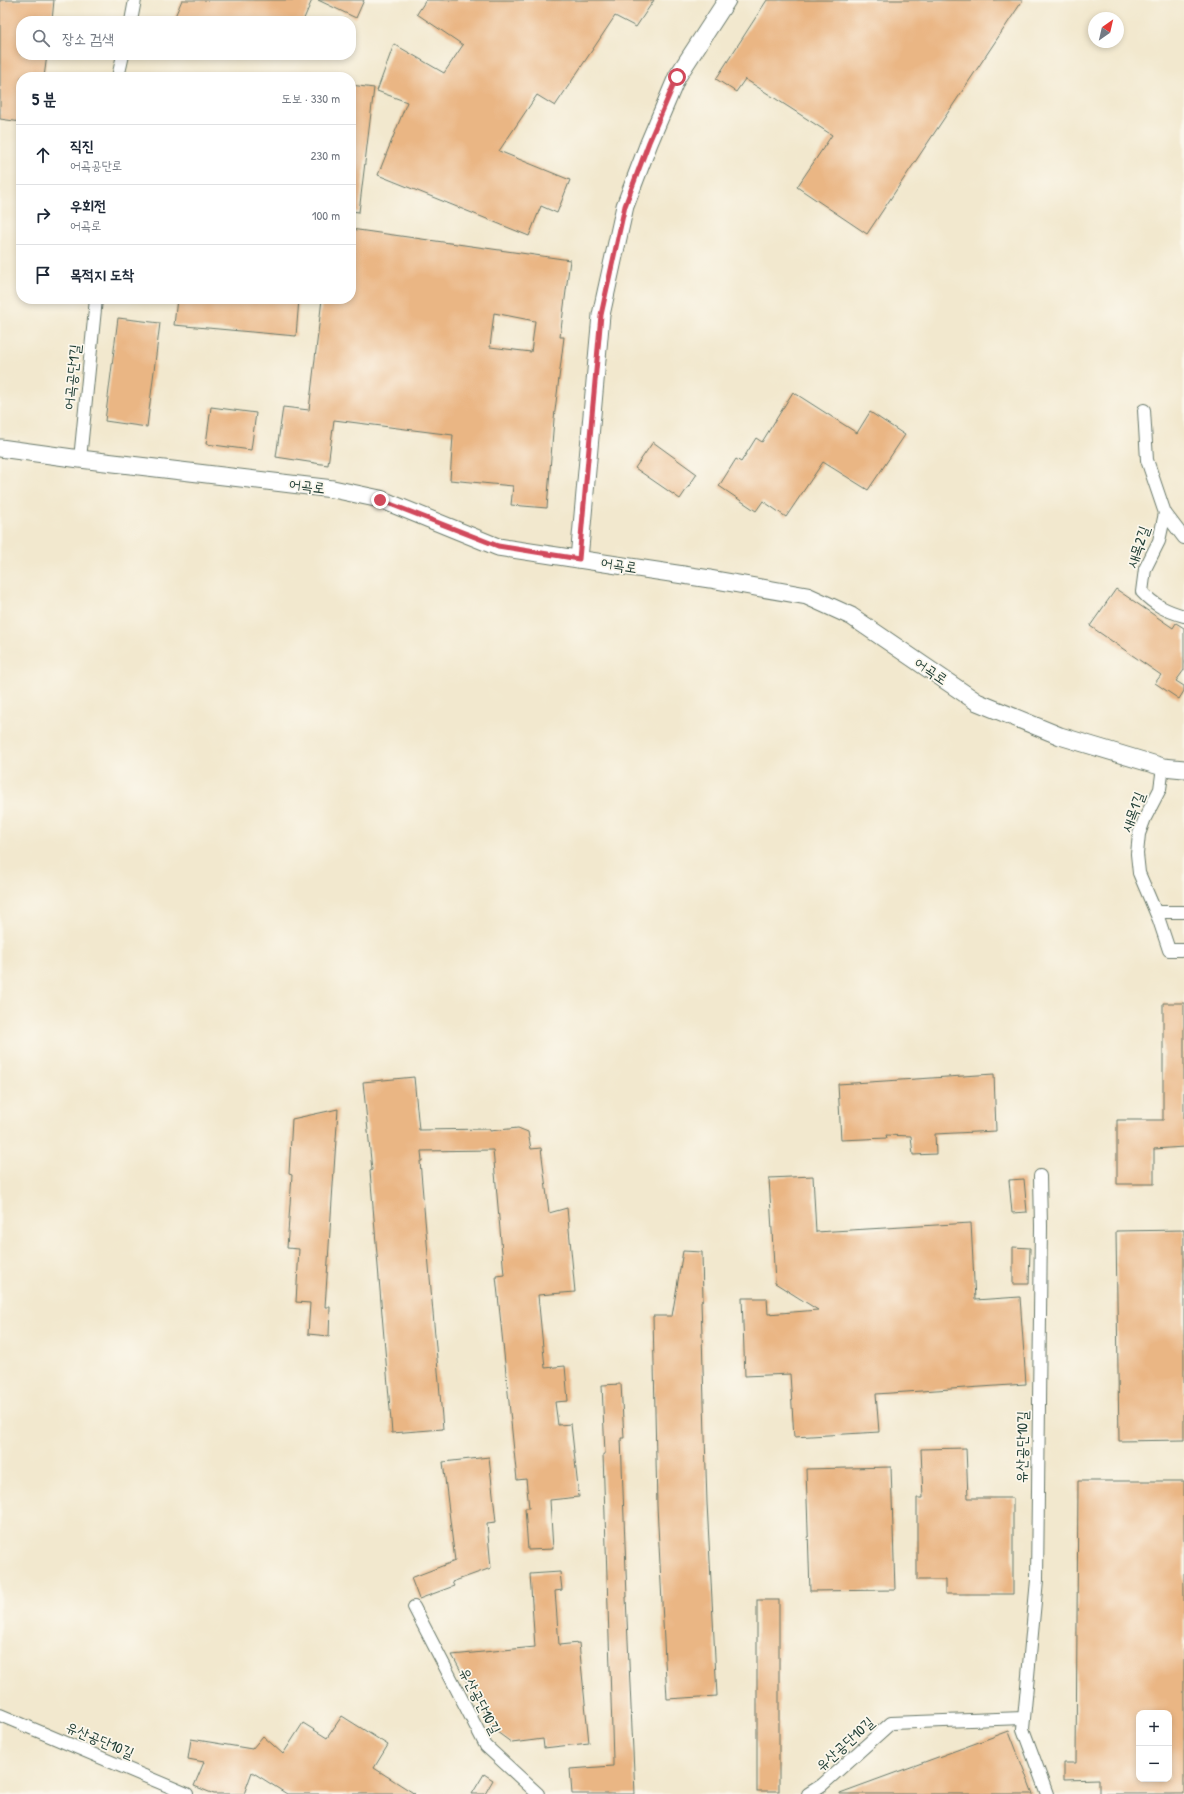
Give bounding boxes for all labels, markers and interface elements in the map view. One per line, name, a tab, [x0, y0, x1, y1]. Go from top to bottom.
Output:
north arrow	[1088, 12, 1124, 48]
search box	[16, 16, 356, 60]
icon: search	[30, 27, 52, 49]
text: 장소 검색	[62, 28, 114, 49]
route start	[668, 68, 686, 86]
text: 5 분	[32, 87, 57, 110]
text: 도보 · 330 m	[281, 89, 340, 107]
text: 직진	[70, 135, 94, 156]
icon: ahead	[32, 144, 54, 166]
text: 230 m	[310, 146, 340, 164]
text: 어곡공단로	[70, 156, 122, 174]
text: 우회전	[70, 195, 106, 216]
icon: right	[32, 204, 54, 226]
text: 100 m	[312, 206, 340, 224]
text: 어곡로	[70, 216, 101, 234]
icon: arrive	[32, 264, 54, 286]
text: 목적지 도착	[70, 264, 134, 285]
street label: 어곡공단1길	[58, 343, 85, 411]
street label: 어곡로	[288, 473, 326, 498]
route end	[371, 491, 389, 509]
street label: 새목2길	[1121, 523, 1154, 571]
street label: 어곡로	[600, 551, 639, 578]
street label: 어곡로	[910, 652, 952, 689]
street label: 새목1길	[1115, 789, 1150, 835]
street label: 유산공단10길	[1010, 1411, 1033, 1483]
street label: 유산공단10길	[455, 1664, 506, 1738]
map controls	[1136, 1710, 1172, 1782]
button: +	[1136, 1710, 1172, 1746]
street label: 유산공단10길	[811, 1712, 879, 1776]
street label: 유산공단10길	[63, 1716, 138, 1763]
button: −	[1136, 1746, 1172, 1782]

